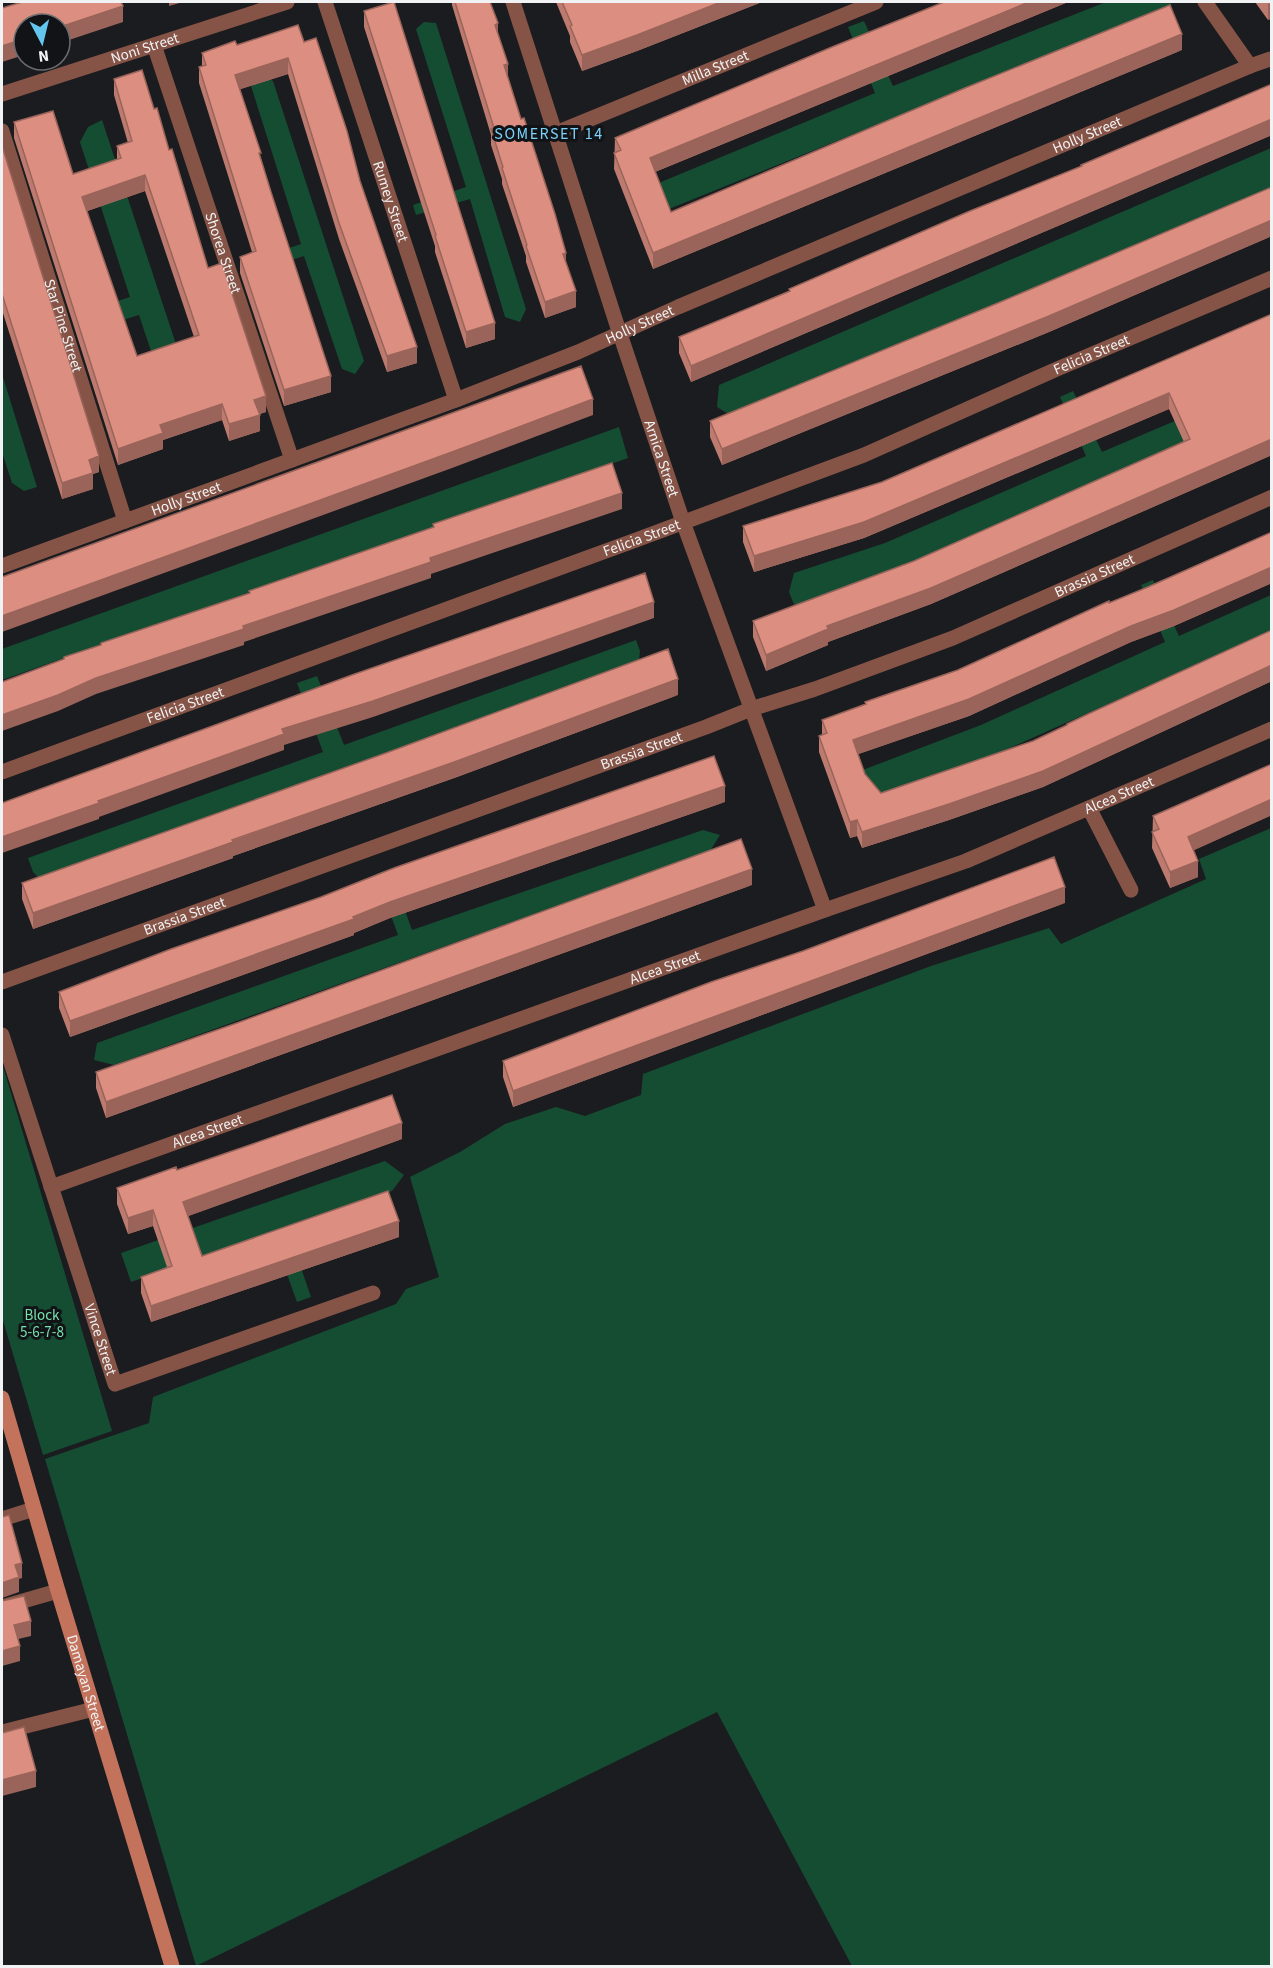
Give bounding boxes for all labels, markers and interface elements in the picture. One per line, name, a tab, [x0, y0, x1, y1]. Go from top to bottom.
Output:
north arrow	[12, 12, 72, 72]
street label: Noni Street	[108, 27, 181, 69]
text: N	[37, 44, 50, 67]
street label: Milla Street	[679, 45, 752, 91]
street label: Holly Street	[1049, 111, 1125, 159]
district label: SOMERSET 14	[494, 123, 604, 145]
street label: Rumey Street	[367, 158, 414, 245]
street label: Shorea Street	[200, 209, 246, 296]
street label: Star Pine Street	[39, 276, 88, 375]
street label: Holly Street	[602, 300, 677, 349]
street label: Felicia Street	[1050, 329, 1133, 380]
street label: Arnica Street	[639, 417, 684, 500]
street label: Holly Street	[148, 476, 224, 521]
street label: Felicia Street	[600, 514, 683, 562]
street label: Brassia Street	[1051, 549, 1138, 602]
street label: Felicia Street	[144, 681, 227, 729]
street label: Brassia Street	[597, 726, 685, 775]
street label: Alcea Street	[1081, 771, 1157, 819]
street label: Brassia Street	[141, 891, 228, 940]
street label: Alcea Street	[627, 945, 703, 990]
street label: Alcea Street	[169, 1109, 246, 1153]
street label: Vince Street	[79, 1301, 122, 1378]
park label: Block 5-6-7-8	[20, 1305, 64, 1343]
street label: Damayan Street	[61, 1632, 111, 1734]

